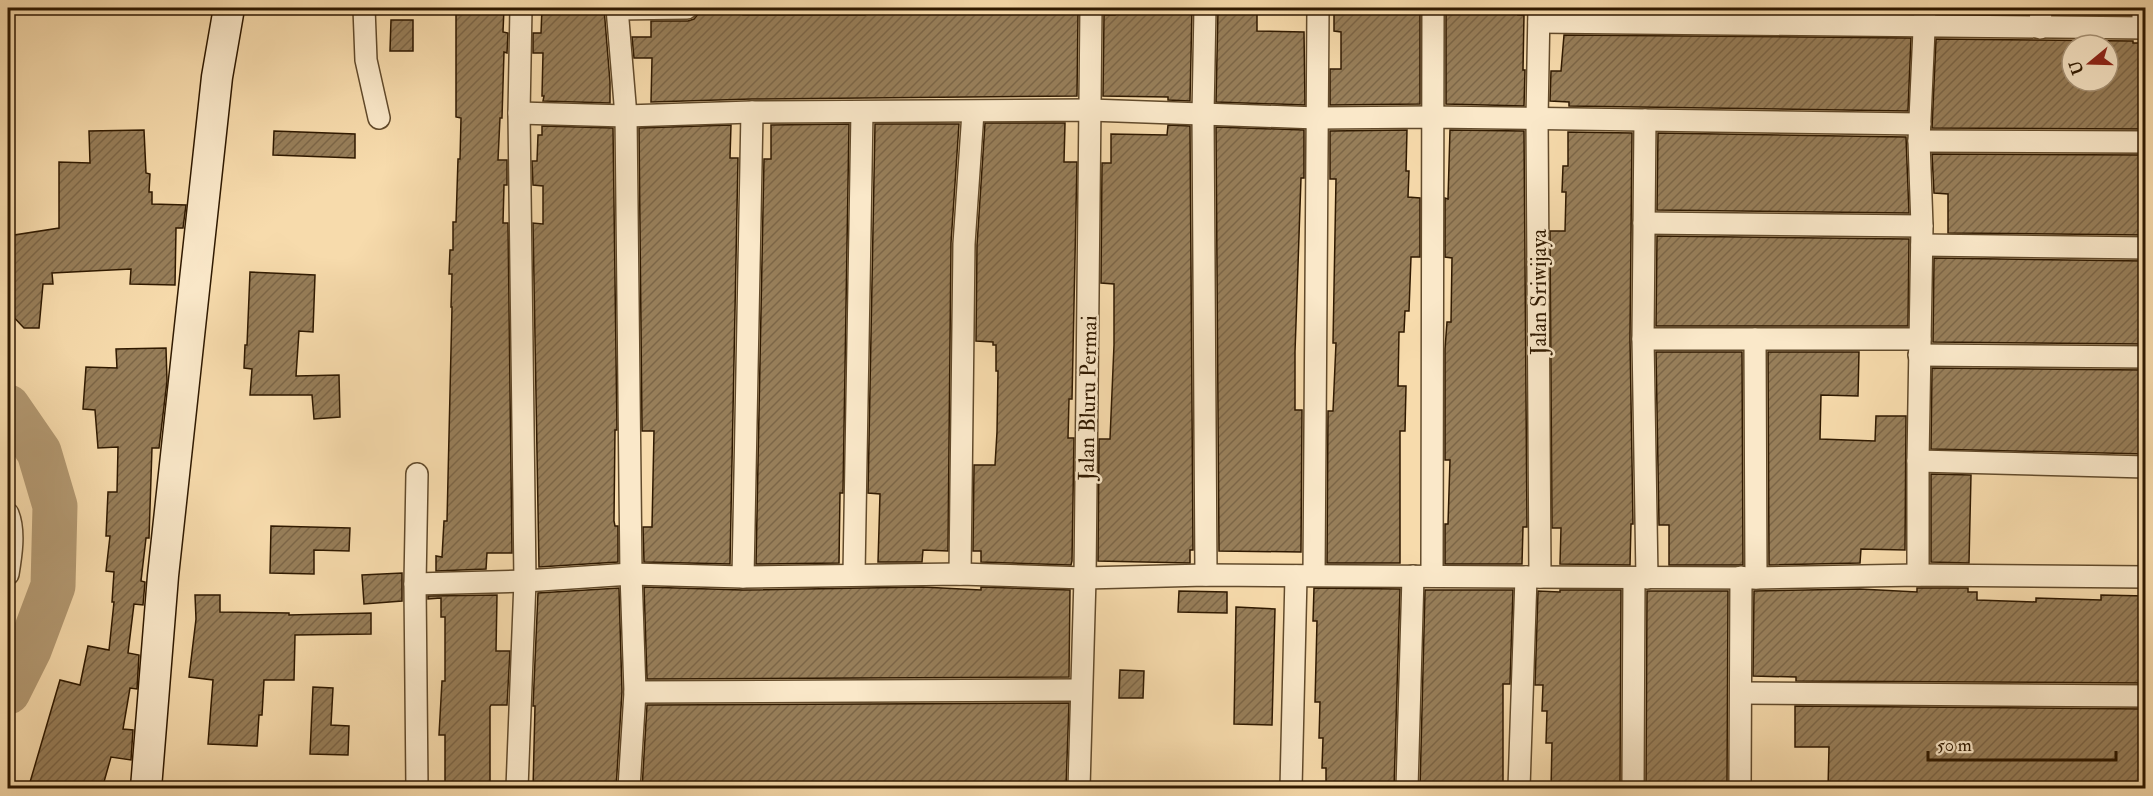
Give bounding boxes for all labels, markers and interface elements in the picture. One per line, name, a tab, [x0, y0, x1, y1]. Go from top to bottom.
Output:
north arrow	[2060, 33, 2120, 93]
text: U	[2065, 57, 2088, 77]
street label: Jalan Sriwijaya	[1525, 228, 1553, 356]
street label: Jalan Bluru Permai	[1073, 315, 1103, 482]
scale bar	[1928, 724, 2116, 762]
text: 50 m	[1937, 734, 1972, 757]

